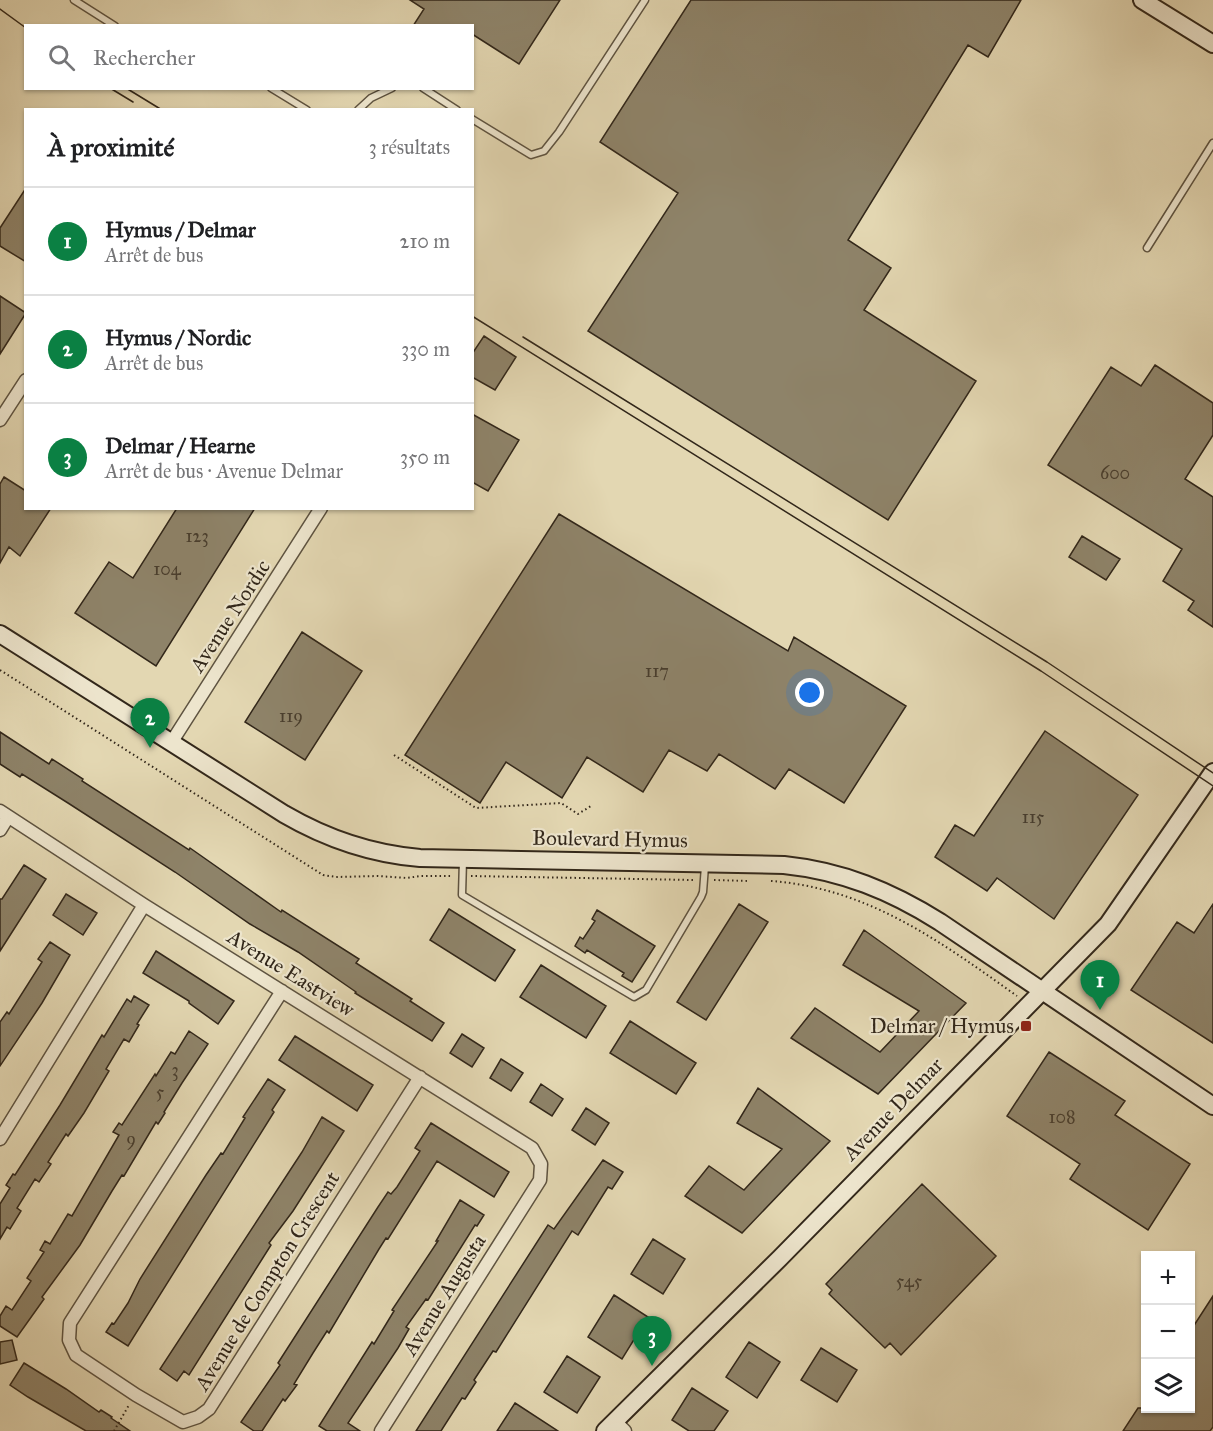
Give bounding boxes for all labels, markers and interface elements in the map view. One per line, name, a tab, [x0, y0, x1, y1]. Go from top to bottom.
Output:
search box	[24, 24, 474, 90]
icon: search	[45, 41, 78, 74]
text: Rechercher	[93, 44, 195, 71]
text: À proximité	[48, 131, 174, 163]
text: 3 résultats	[369, 135, 450, 159]
text: Hymus / Delmar	[105, 216, 256, 243]
text: 1	[64, 229, 71, 253]
text: 210 m	[400, 229, 450, 253]
text: Arrêt de bus	[105, 243, 203, 267]
text: Hymus / Nordic	[105, 324, 251, 351]
text: 2	[63, 337, 72, 361]
text: 330 m	[401, 337, 450, 361]
text: Arrêt de bus	[105, 351, 203, 375]
text: Delmar / Hearne	[105, 432, 255, 459]
text: 3	[64, 445, 72, 469]
text: 350 m	[400, 445, 450, 469]
text: Arrêt de bus · Avenue Delmar	[105, 459, 343, 483]
house number: 600	[1100, 462, 1130, 484]
house number: 123	[185, 525, 209, 547]
street label: Avenue Nordic	[184, 555, 276, 678]
house number: 104	[153, 558, 182, 580]
house number: 117	[645, 660, 669, 682]
your location	[795, 678, 824, 707]
pin: 2	[130, 698, 170, 748]
house number: 119	[279, 705, 303, 727]
house number: 115	[1022, 806, 1045, 828]
street label: Boulevard Hymus	[532, 825, 688, 853]
street label: Avenue Eastview	[222, 923, 360, 1023]
pin: 1	[1080, 960, 1120, 1010]
place label: Delmar / Hymus	[870, 1013, 1014, 1039]
marker: Delmar / Hymus	[1019, 1019, 1033, 1033]
street label: Avenue Delmar	[837, 1052, 949, 1167]
house number: 3	[171, 1059, 179, 1081]
house number: 5	[156, 1081, 165, 1103]
house number: 108	[1048, 1106, 1076, 1128]
house number: 9	[126, 1128, 136, 1150]
street label: Avenue de Compton Crescent	[188, 1166, 345, 1396]
street label: Avenue Augusta	[396, 1230, 492, 1361]
map controls	[1141, 1251, 1195, 1413]
button: +	[1141, 1251, 1195, 1305]
house number: 545	[896, 1270, 923, 1292]
button: −	[1141, 1305, 1195, 1359]
pin: 3	[632, 1316, 672, 1366]
button: layers	[1141, 1359, 1195, 1413]

